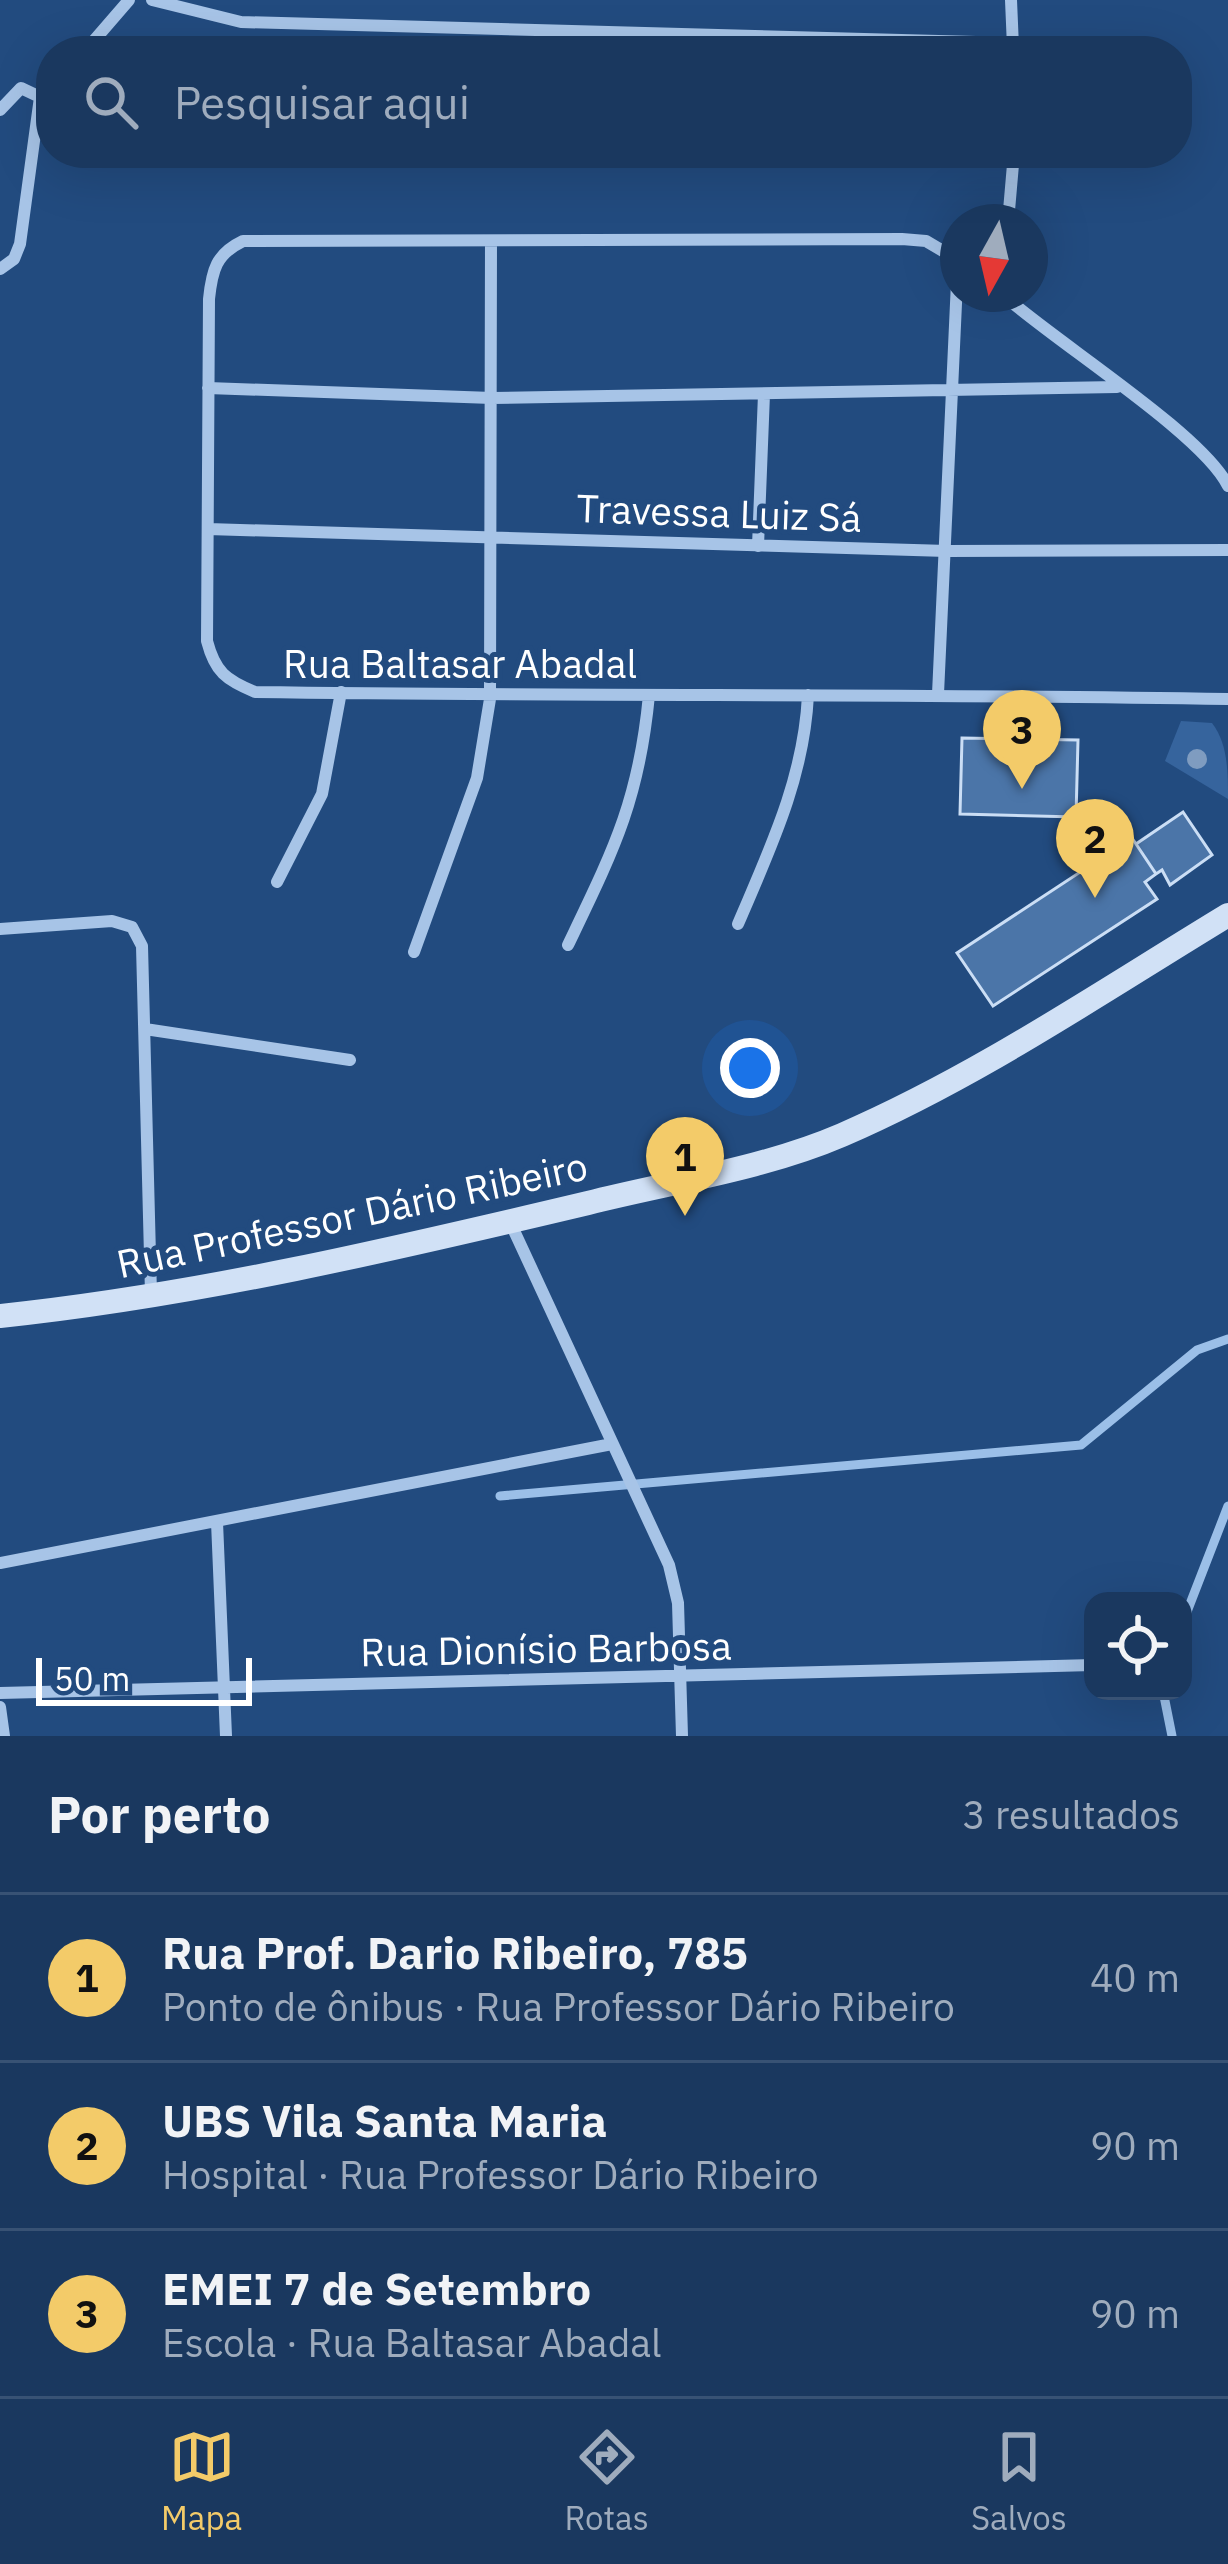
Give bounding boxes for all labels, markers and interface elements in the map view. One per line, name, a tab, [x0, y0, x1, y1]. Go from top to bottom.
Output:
search box	[36, 36, 1192, 168]
icon: search	[78, 69, 144, 135]
text: Pesquisar aqui	[174, 73, 470, 131]
north arrow	[940, 204, 1048, 312]
street label: Travessa Luiz Sá	[576, 482, 862, 543]
street label: Rua Baltasar Abadal	[283, 638, 637, 689]
pin: 3	[983, 690, 1061, 789]
pin: 2	[1056, 799, 1134, 898]
your location	[720, 1038, 780, 1098]
pin: 1	[646, 1117, 724, 1216]
street label: Rua Professor Dário Ribeiro	[112, 1140, 592, 1289]
map controls	[1084, 1592, 1192, 1700]
button: locate	[1084, 1592, 1192, 1700]
street label: Rua Dionísio Barbosa	[360, 1620, 732, 1677]
scale bar	[36, 1652, 252, 1705]
text: 50 m	[54, 1657, 130, 1700]
text: Por perto	[48, 1781, 270, 1847]
text: 3 resultados	[962, 1789, 1180, 1840]
text: Rua Prof. Dario Ribeiro, 785	[162, 1923, 748, 1981]
text: 1	[75, 1952, 99, 2003]
text: 40 m	[1090, 1952, 1180, 2003]
text: Ponto de ônibus · Rua Professor Dário Ribeiro	[162, 1981, 955, 2032]
text: UBS Vila Santa Maria	[162, 2091, 607, 2149]
text: 2	[75, 2120, 99, 2171]
text: 90 m	[1090, 2120, 1180, 2171]
text: Hospital · Rua Professor Dário Ribeiro	[162, 2149, 819, 2200]
text: EMEI 7 de Setembro	[162, 2259, 591, 2317]
text: 3	[75, 2288, 99, 2339]
text: 90 m	[1090, 2288, 1180, 2339]
text: Escola · Rua Baltasar Abadal	[162, 2317, 662, 2368]
tab: Mapa	[161, 2424, 242, 2539]
tab: Rotas	[564, 2424, 649, 2539]
tab: Salvos	[971, 2424, 1067, 2539]

